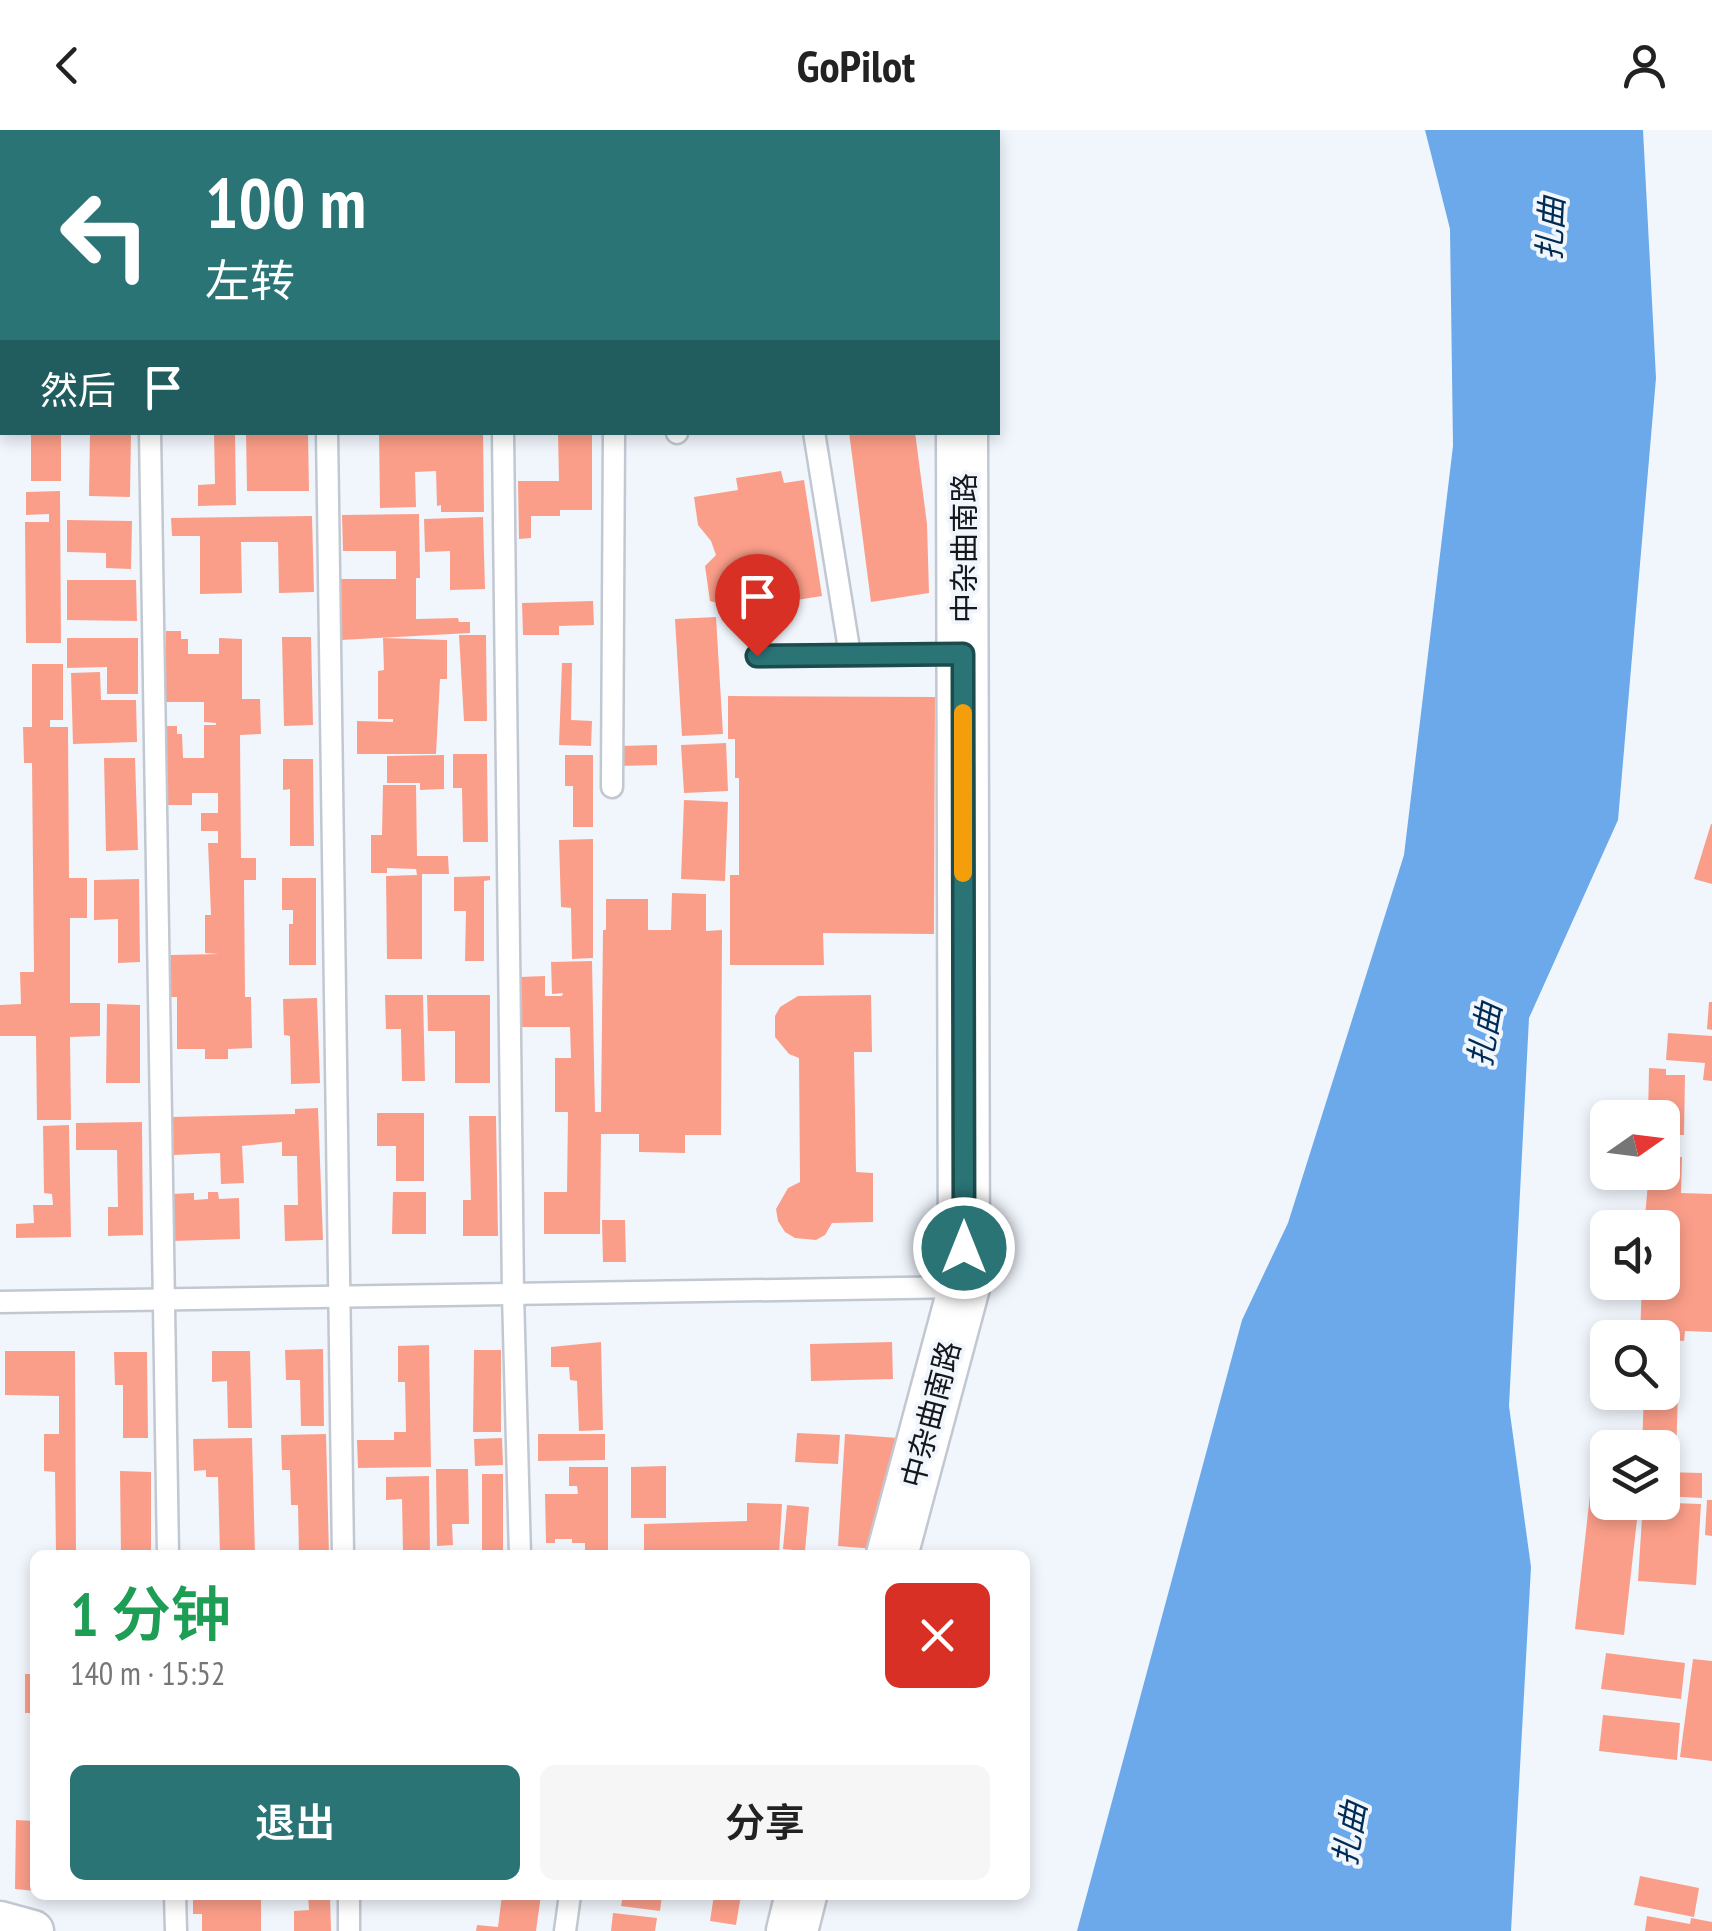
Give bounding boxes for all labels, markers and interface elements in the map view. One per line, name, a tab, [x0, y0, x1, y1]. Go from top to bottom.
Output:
text: GoPilot	[797, 36, 915, 94]
icon: back	[40, 38, 95, 93]
icon: person	[1617, 38, 1672, 93]
text: 100 m	[205, 157, 366, 247]
icon: left	[40, 170, 170, 300]
water label: 扎曲	[1527, 193, 1573, 262]
text: 左转	[205, 251, 295, 309]
icon: arrive	[136, 360, 191, 415]
text: 然后	[40, 365, 116, 414]
street label: 中杂曲南路	[944, 473, 983, 623]
pin	[715, 554, 800, 657]
icon: arrive	[730, 569, 785, 624]
water label: 扎曲	[1458, 997, 1511, 1070]
north arrow	[1590, 1100, 1680, 1190]
map controls	[1590, 1100, 1680, 1520]
position arrow	[912, 1196, 1016, 1300]
button: sound	[1590, 1210, 1680, 1300]
button: search	[1590, 1320, 1680, 1410]
street label: 中杂曲南路	[892, 1337, 968, 1491]
button: layers	[1590, 1430, 1680, 1520]
text: 1 分钟	[70, 1575, 231, 1653]
button: close	[885, 1583, 990, 1688]
text: 140 m · 15:52	[70, 1652, 225, 1694]
button: 退出	[70, 1765, 520, 1880]
button: 分享	[540, 1765, 990, 1880]
water label: 扎曲	[1323, 1796, 1376, 1869]

